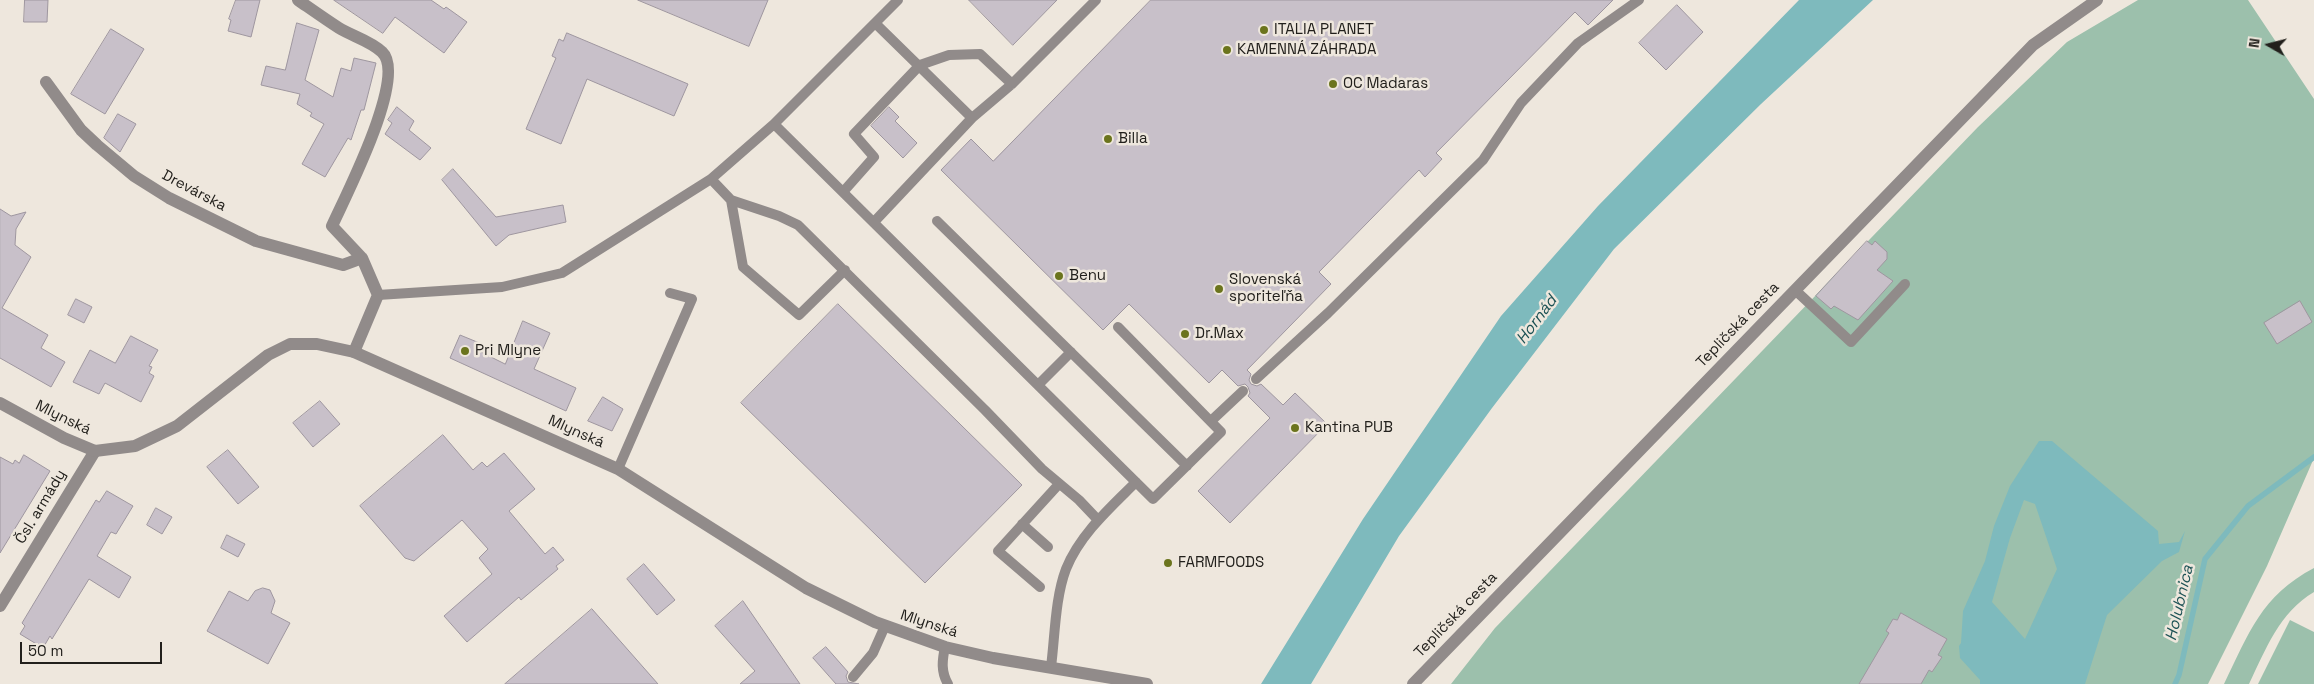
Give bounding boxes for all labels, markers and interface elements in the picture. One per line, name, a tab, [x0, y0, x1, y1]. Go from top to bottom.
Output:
north arrow	[2244, 20, 2294, 70]
place label: ITALIA PLANET	[1274, 21, 1374, 39]
marker: ITALIA PLANET	[1258, 24, 1270, 36]
text: N	[2245, 37, 2264, 49]
place label: KAMENNÁ ZÁHRADA	[1237, 41, 1376, 59]
marker: KAMENNÁ ZÁHRADA	[1221, 44, 1233, 56]
place label: OC Madaras	[1343, 75, 1428, 93]
marker: OC Madaras	[1327, 78, 1339, 90]
place label: Billa	[1118, 130, 1148, 148]
marker: Billa	[1102, 133, 1114, 145]
street label: Drevárska	[159, 167, 229, 215]
place label: Benu	[1069, 267, 1106, 285]
marker: Benu	[1053, 270, 1065, 282]
place label: Slovenská sporiteľňa	[1229, 271, 1303, 306]
street label: Tepličská cesta	[1693, 279, 1783, 371]
marker: Slovenská sporiteľňa	[1213, 283, 1225, 295]
water label: Hornád	[1513, 292, 1561, 348]
place label: Dr.Max	[1195, 325, 1244, 343]
marker: Dr.Max	[1179, 328, 1191, 340]
place label: Pri Mlyne	[475, 342, 541, 360]
marker: Pri Mlyne	[459, 345, 471, 357]
street label: Mlynská	[32, 397, 94, 439]
street label: Mlynská	[545, 412, 607, 452]
place label: Kantina PUB	[1305, 419, 1393, 437]
marker: Kantina PUB	[1289, 422, 1301, 434]
street label: Čsl. armády	[12, 467, 70, 547]
place label: FARMFOODS	[1178, 554, 1264, 572]
marker: FARMFOODS	[1162, 557, 1174, 569]
water label: Holubnica	[2162, 563, 2198, 643]
street label: Tepličská cesta	[1411, 569, 1501, 661]
street label: Mlynská	[898, 606, 960, 642]
scale bar	[22, 632, 165, 664]
text: 50 m	[28, 641, 63, 660]

